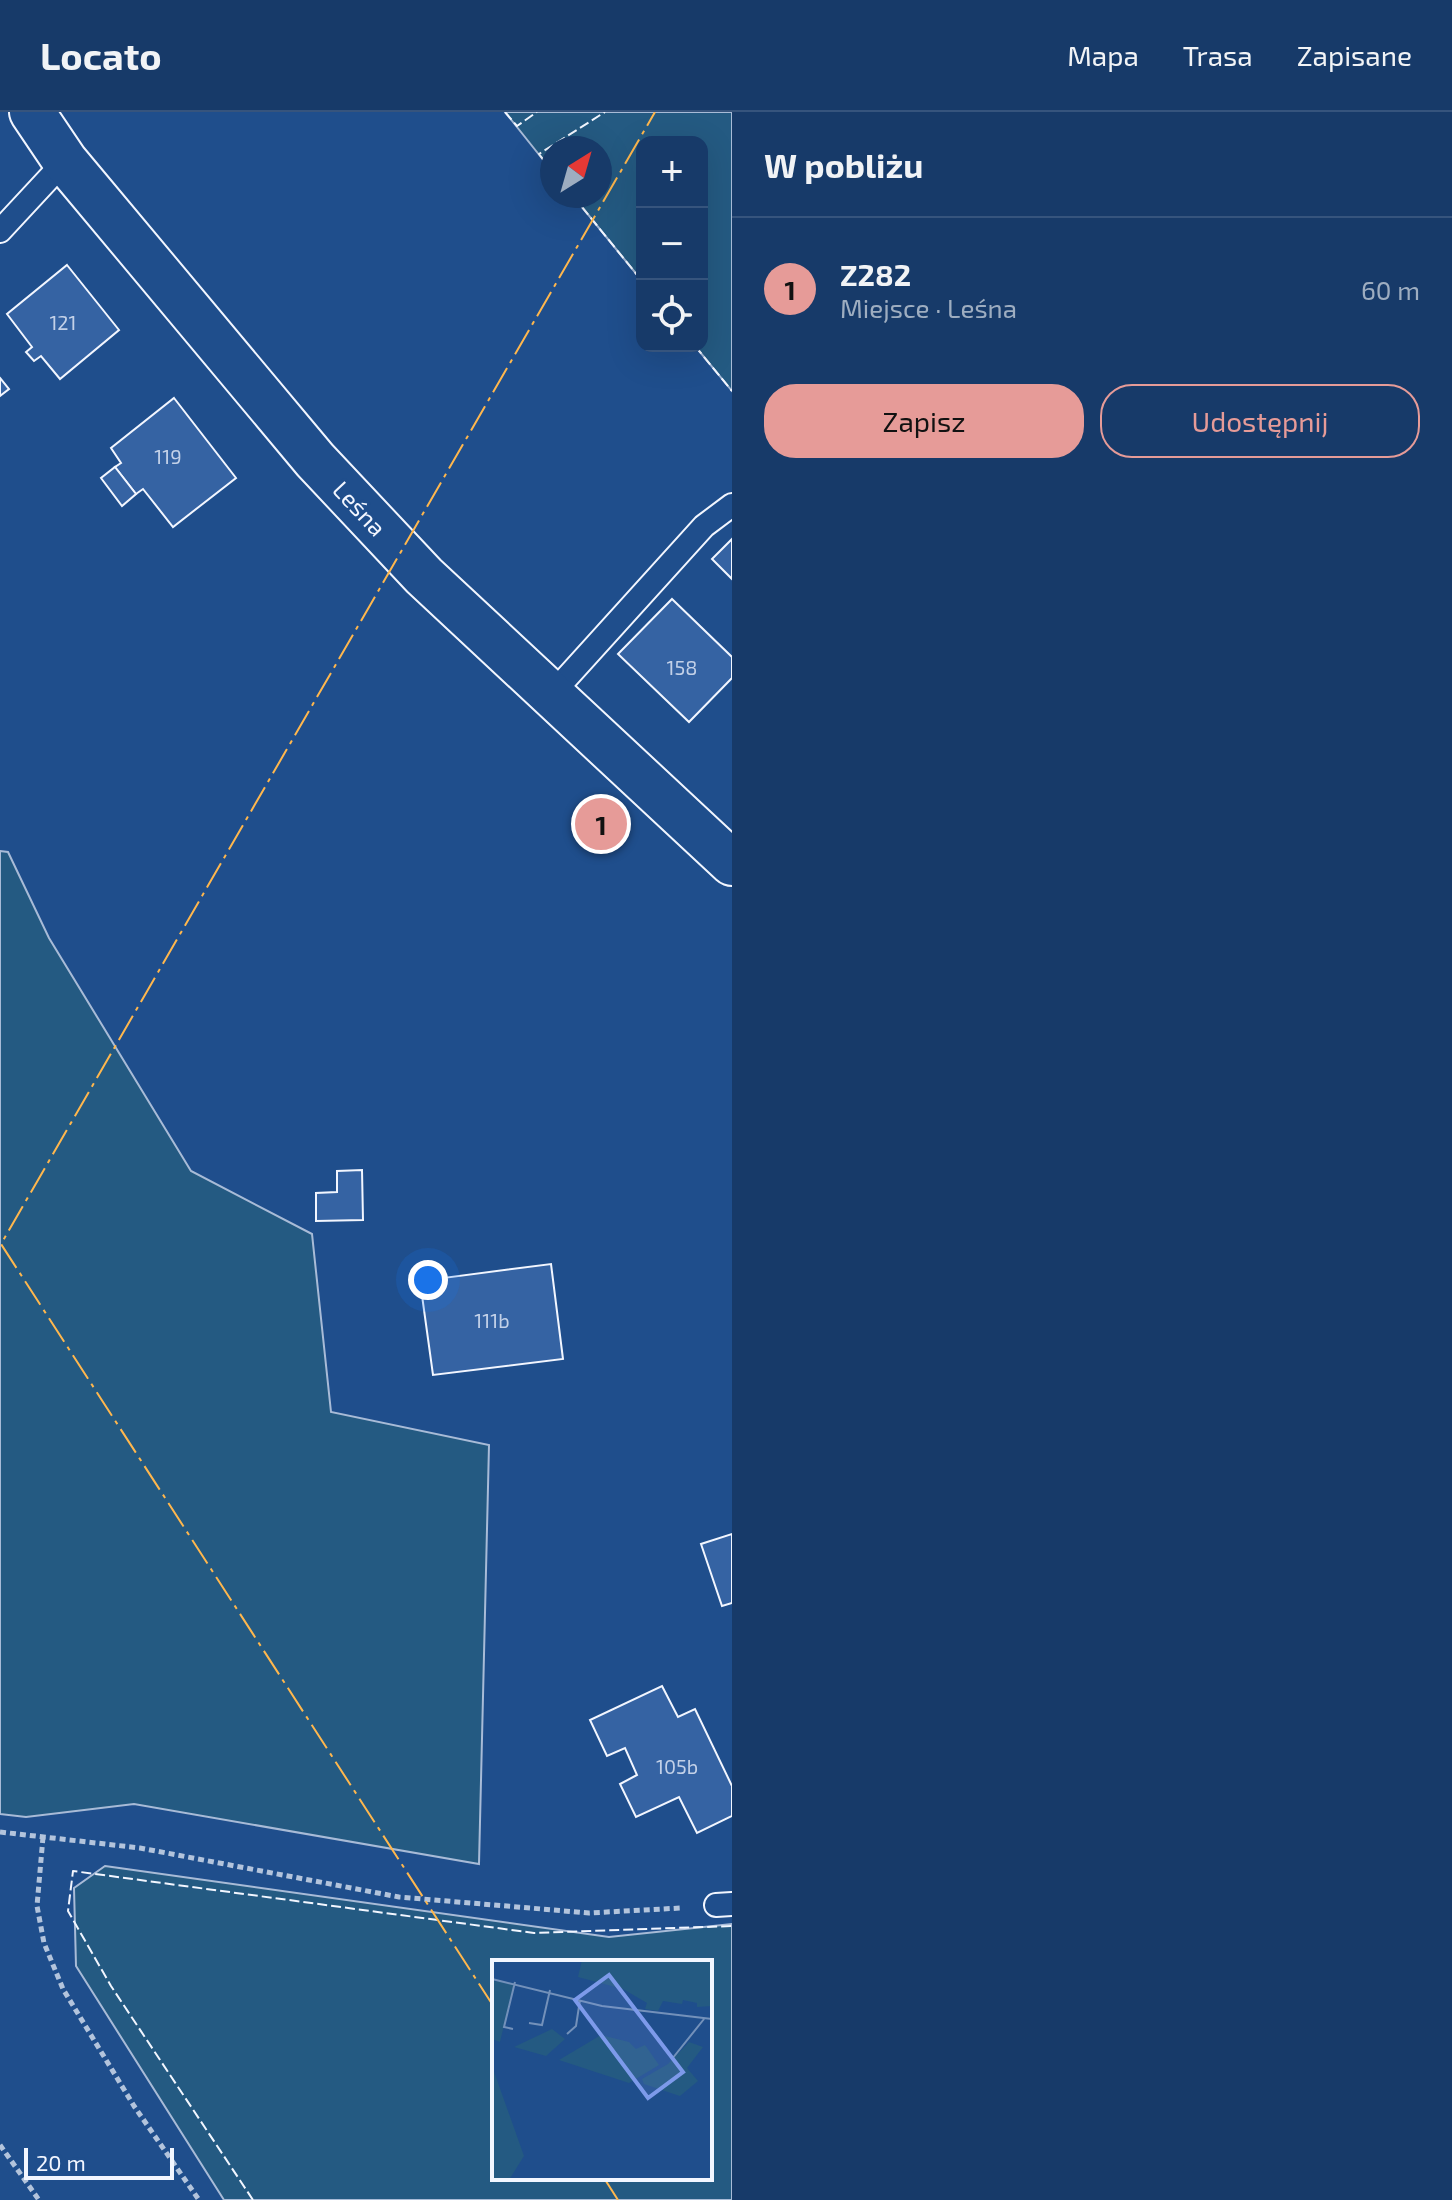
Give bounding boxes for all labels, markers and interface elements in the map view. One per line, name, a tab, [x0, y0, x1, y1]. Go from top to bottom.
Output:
text: Locato	[40, 32, 162, 78]
text: Mapa	[1067, 38, 1139, 72]
text: Trasa	[1183, 38, 1253, 72]
text: Zapisane	[1297, 38, 1412, 72]
north arrow	[540, 136, 612, 208]
map controls	[636, 136, 708, 352]
button: +	[636, 136, 708, 208]
text: W pobliżu	[764, 144, 924, 185]
button: −	[636, 208, 708, 280]
text: Z282	[840, 256, 911, 292]
text: 1	[784, 274, 796, 305]
text: 60 m	[1361, 274, 1420, 305]
button: locate	[636, 280, 708, 352]
text: Miejsce · Leśna	[840, 292, 1017, 323]
house number: 121	[49, 310, 77, 334]
button: Zapisz	[764, 384, 1084, 458]
button: Udostępnij	[1100, 384, 1420, 458]
house number: 119	[154, 444, 182, 468]
street label: Leśna	[327, 475, 393, 541]
house number: 158	[667, 655, 697, 679]
pin: 1	[575, 794, 627, 854]
your location	[408, 1260, 448, 1300]
house number: 111b	[474, 1308, 510, 1332]
house number: 105b	[656, 1754, 698, 1778]
inset map	[492, 1960, 712, 2180]
scale bar	[24, 2144, 174, 2180]
text: 20 m	[36, 2149, 86, 2175]

